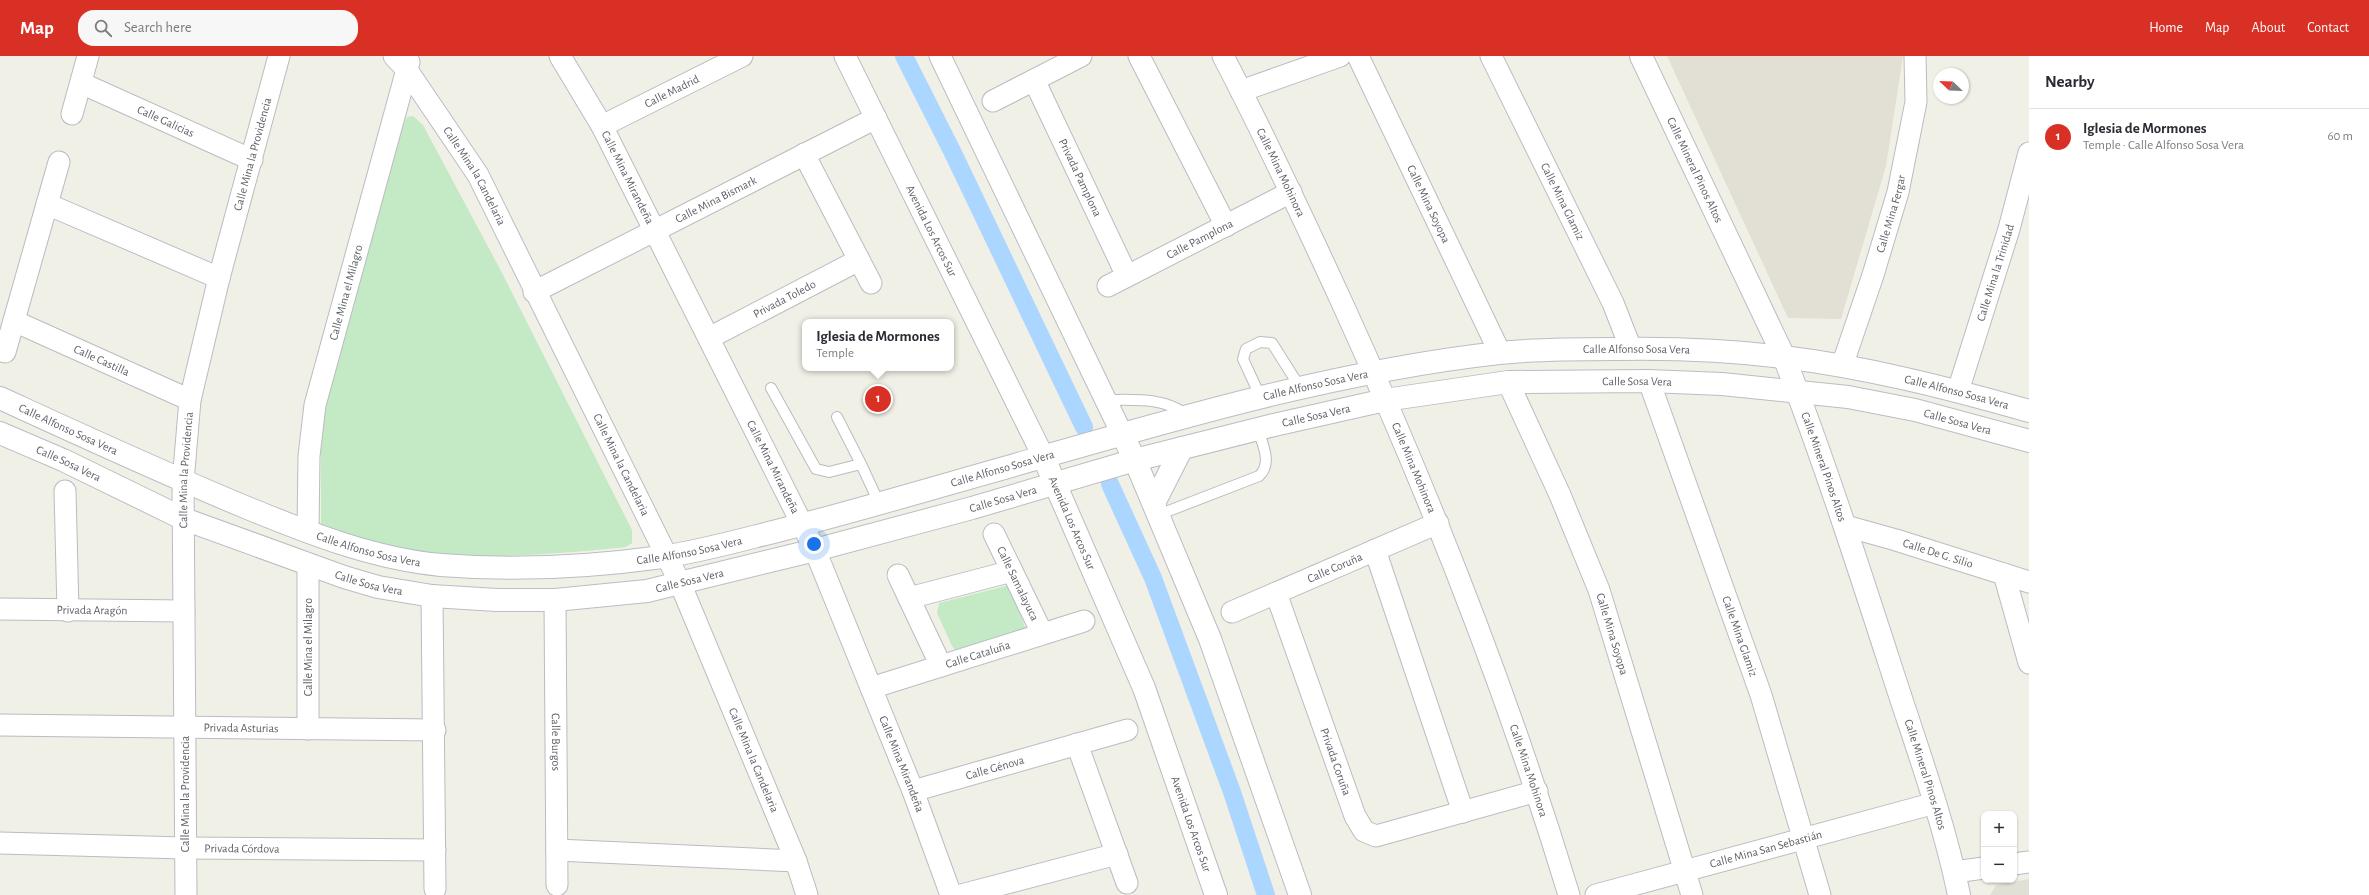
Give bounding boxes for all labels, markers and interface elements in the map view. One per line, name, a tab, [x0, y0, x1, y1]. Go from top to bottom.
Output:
search box	[78, 10, 358, 46]
icon: search	[92, 17, 114, 39]
text: Map	[20, 19, 54, 38]
text: Search here	[124, 20, 192, 35]
text: Home	[2149, 21, 2183, 35]
text: Map	[2205, 21, 2229, 35]
text: About	[2251, 21, 2285, 35]
text: Contact	[2307, 21, 2349, 35]
north arrow	[1933, 68, 1969, 104]
street label: Calle Madrid	[643, 72, 701, 110]
text: Nearby	[2045, 73, 2095, 90]
street label: Calle Mina la Providencia	[231, 96, 274, 212]
street label: Calle Galicias	[135, 103, 196, 139]
street label: Calle Mineral Pinos Altos	[1665, 115, 1725, 224]
text: Iglesia de Mormones	[2083, 121, 2206, 136]
street label: Calle Mina la Candelaria	[441, 124, 508, 228]
street label: Calle Mina Mohinora	[1255, 126, 1307, 219]
street label: Calle Mina Mirandeña	[599, 129, 656, 226]
text: 1	[2056, 130, 2060, 143]
text: 60 m	[2327, 130, 2353, 143]
street label: Privada Pamplona	[1057, 137, 1104, 219]
text: Temple · Calle Alfonso Sosa Vera	[2083, 139, 2244, 152]
street label: Calle Mina Glamiz	[1539, 161, 1587, 242]
street label: Calle Mina Soyopa	[1405, 163, 1453, 245]
street label: Calle Mina Bismark	[673, 174, 759, 225]
street label: Calle Mina Fergar	[1874, 174, 1907, 254]
street label: Avenida Los Arcos Sur	[904, 183, 959, 279]
street label: Calle Pamplona	[1164, 217, 1235, 261]
street label: Calle Mina la Trinidad	[1974, 223, 2016, 323]
street label: Calle Mina el Milagro	[327, 243, 365, 342]
street label: Privada Toledo	[751, 278, 818, 320]
popup	[802, 319, 954, 371]
text: Iglesia de Mormones	[816, 329, 940, 344]
street label: Calle Castilla	[72, 343, 132, 378]
street label: Calle Alfonso Sosa Vera	[1583, 343, 1691, 356]
text: Temple	[816, 347, 854, 360]
street label: Calle Alfonso Sosa Vera	[1262, 367, 1370, 402]
street label: Calle Alfonso Sosa Vera	[1903, 373, 2011, 411]
street label: Calle Sosa Vera	[1602, 375, 1673, 388]
pin: 1	[865, 384, 891, 414]
street label: Calle Alfonso Sosa Vera	[17, 401, 120, 457]
street label: Calle Sosa Vera	[1281, 402, 1352, 429]
street label: Calle Sosa Vera	[1922, 407, 1993, 437]
street label: Calle Mineral Pinos Altos	[1799, 410, 1849, 523]
street label: Calle Mina la Providencia	[177, 411, 195, 528]
street label: Calle Mina la Candelaria	[591, 412, 652, 518]
street label: Calle Mina Mirandeña	[745, 418, 802, 516]
street label: Calle Mina Mohinora	[1390, 421, 1438, 515]
street label: Calle Sosa Vera	[35, 443, 103, 484]
street label: Calle Alfonso Sosa Vera	[949, 448, 1056, 489]
street label: Avenida Los Arcos Sur	[1047, 474, 1098, 571]
street label: Calle Sosa Vera	[968, 483, 1039, 514]
street label: Calle Alfonso Sosa Vera	[315, 529, 422, 569]
street label: Calle Alfonso Sosa Vera	[636, 534, 744, 566]
your location	[804, 534, 824, 554]
street label: Calle De G. Silio	[1901, 537, 1975, 570]
street label: Calle Samalayuca	[995, 544, 1041, 623]
street label: Calle Coruña	[1305, 550, 1365, 585]
street label: Calle Sosa Vera	[654, 566, 725, 595]
street label: Calle Sosa Vera	[333, 568, 404, 597]
street label: Calle Mina Soyopa	[1594, 591, 1631, 677]
street label: Calle Mina Glamiz	[1720, 595, 1760, 678]
street label: Calle Mina el Milagro	[302, 598, 314, 696]
street label: Privada Aragón	[56, 604, 128, 616]
street label: Calle Cataluña	[944, 638, 1012, 670]
street label: Calle Mina la Candelaria	[727, 706, 781, 815]
street label: Calle Burgos	[550, 713, 562, 771]
street label: Calle Mina Mirandeña	[877, 714, 926, 814]
street label: Calle Mineral Pinos Altos	[1902, 717, 1949, 831]
street label: Privada Asturias	[203, 721, 279, 734]
street label: Calle Mina Mohinora	[1508, 723, 1550, 819]
street label: Privada Coruña	[1318, 726, 1353, 797]
street label: Calle Mina la Providencia	[179, 735, 191, 852]
street label: Calle Génova	[964, 754, 1026, 782]
street label: Avenida Los Arcos Sur	[1169, 775, 1214, 873]
map controls	[1981, 811, 2017, 883]
button: +	[1981, 811, 2017, 847]
street label: Calle Mina San Sebastián	[1708, 828, 1823, 870]
street label: Privada Córdova	[204, 842, 280, 855]
button: −	[1981, 847, 2017, 883]

